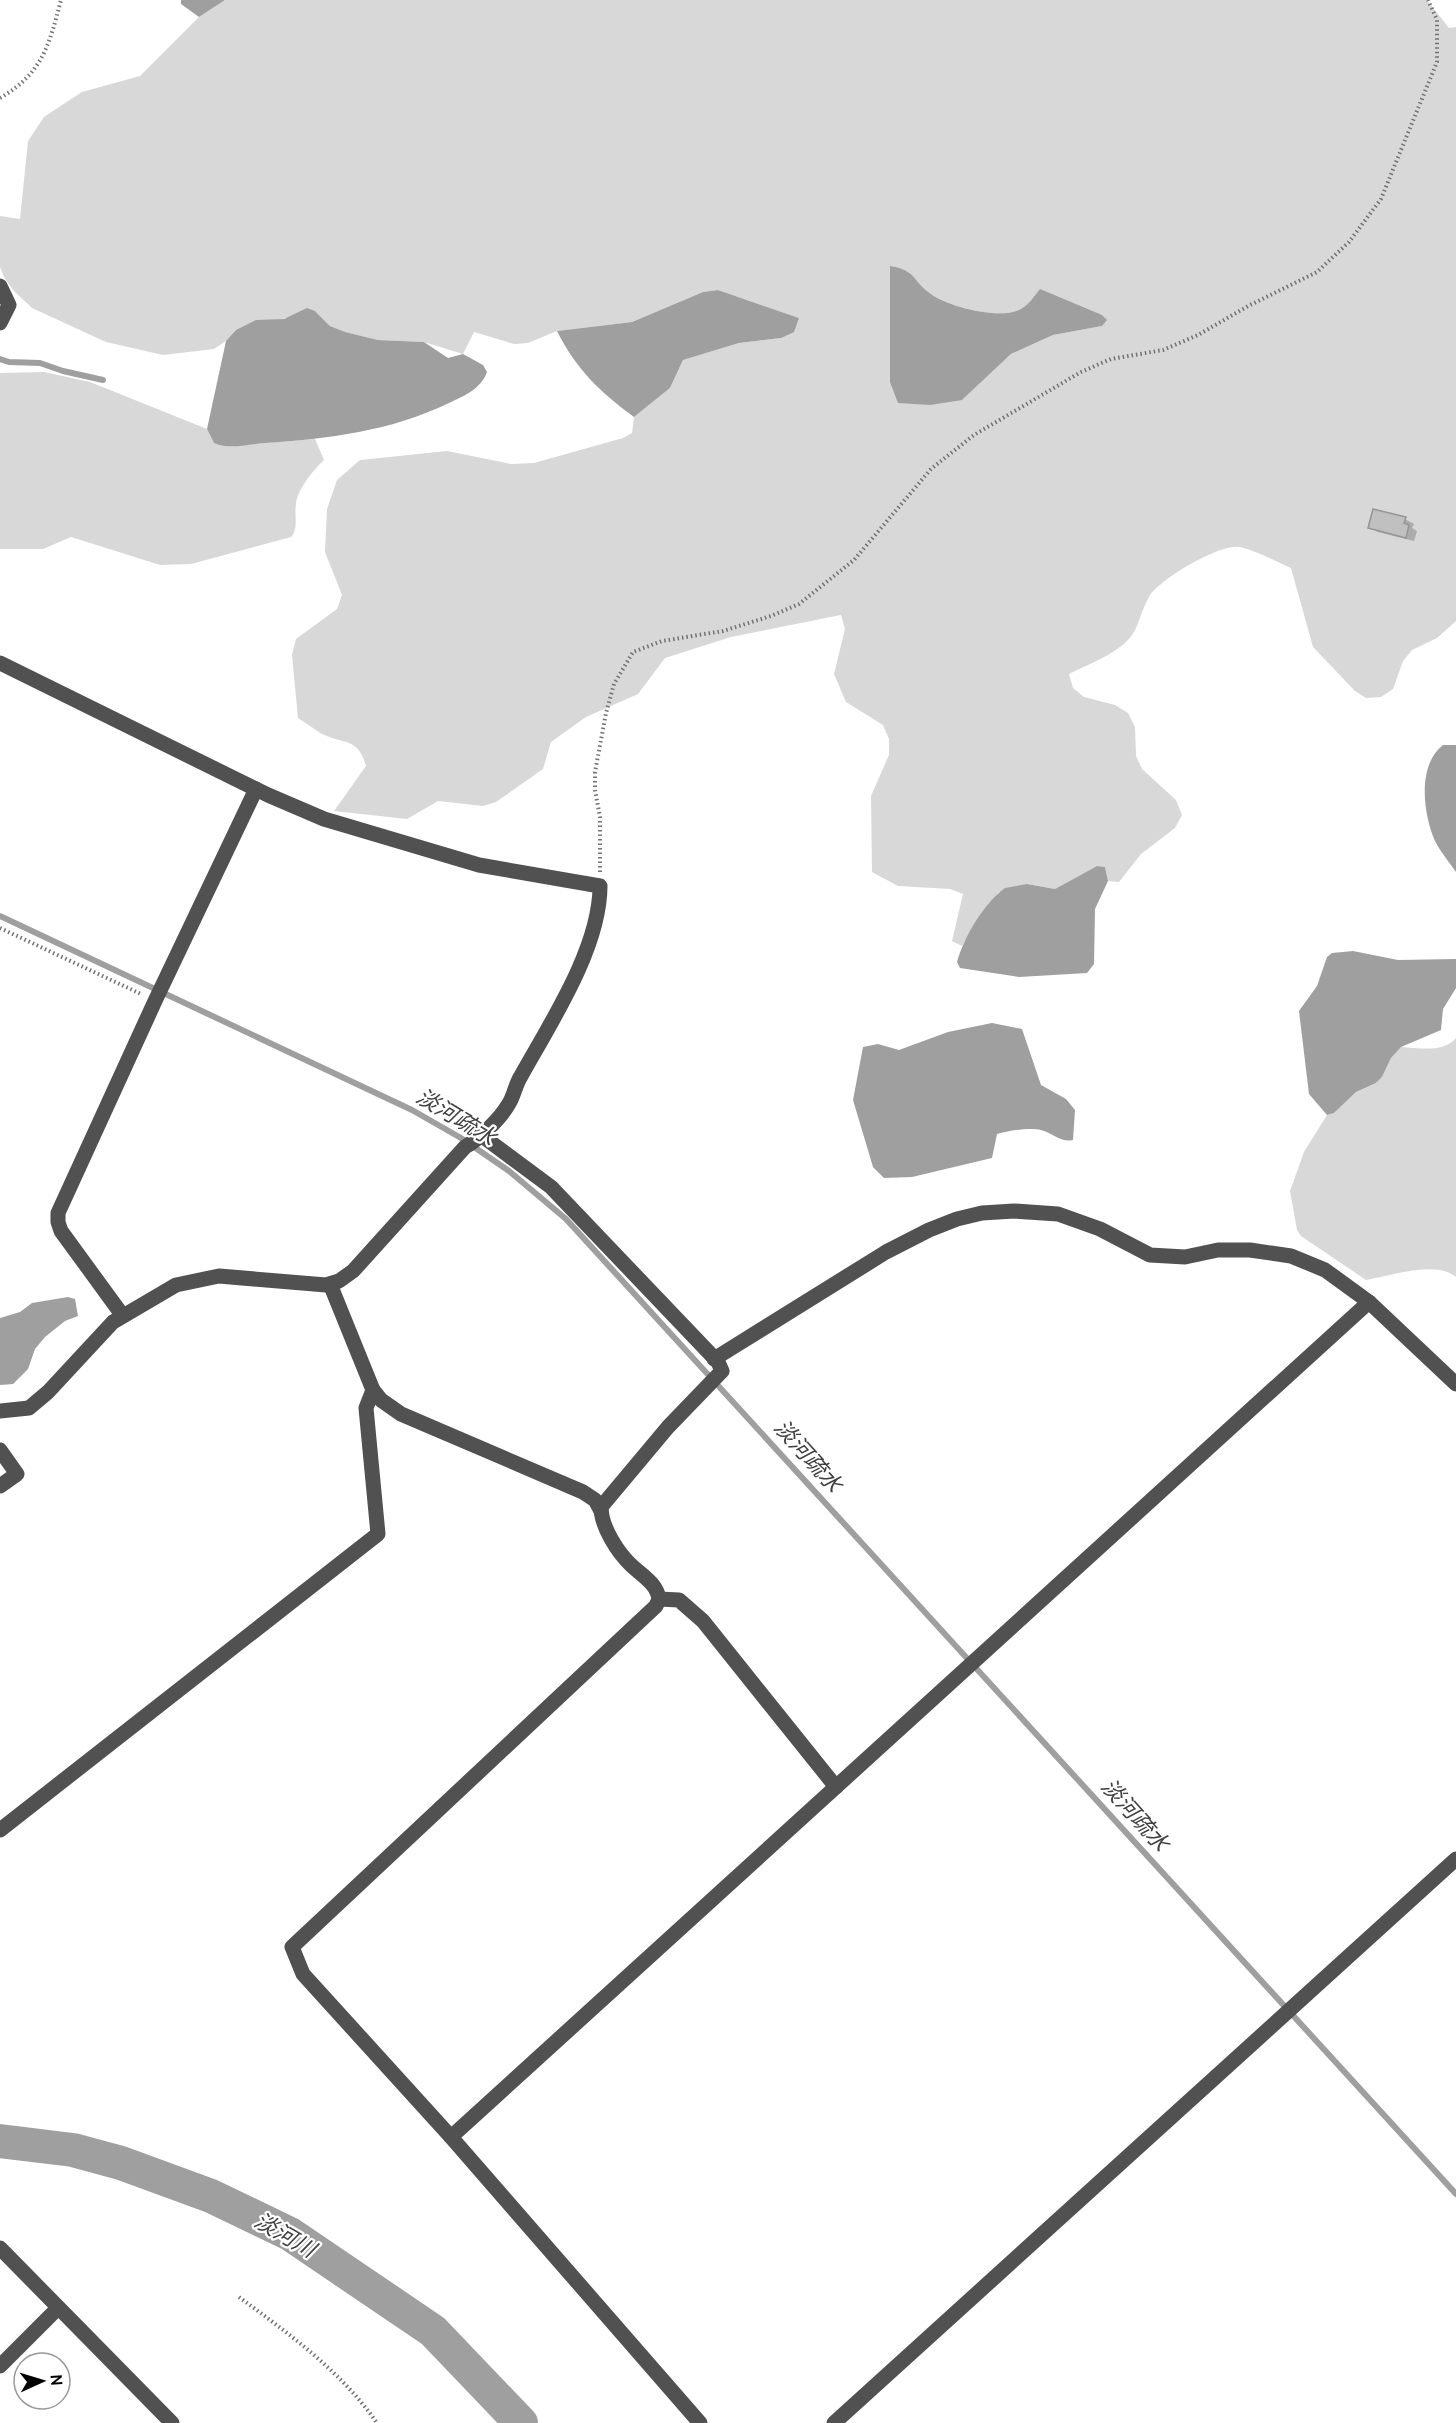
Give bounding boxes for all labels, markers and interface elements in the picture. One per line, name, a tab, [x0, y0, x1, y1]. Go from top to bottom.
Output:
water label: 淡河疏水	[411, 1083, 502, 1152]
water label: 淡河疏水	[769, 1414, 849, 1499]
water label: 淡河疏水	[1096, 1773, 1176, 1858]
water label: 淡河川	[250, 2207, 322, 2264]
north arrow	[12, 2351, 72, 2411]
text: N	[47, 2374, 66, 2386]

